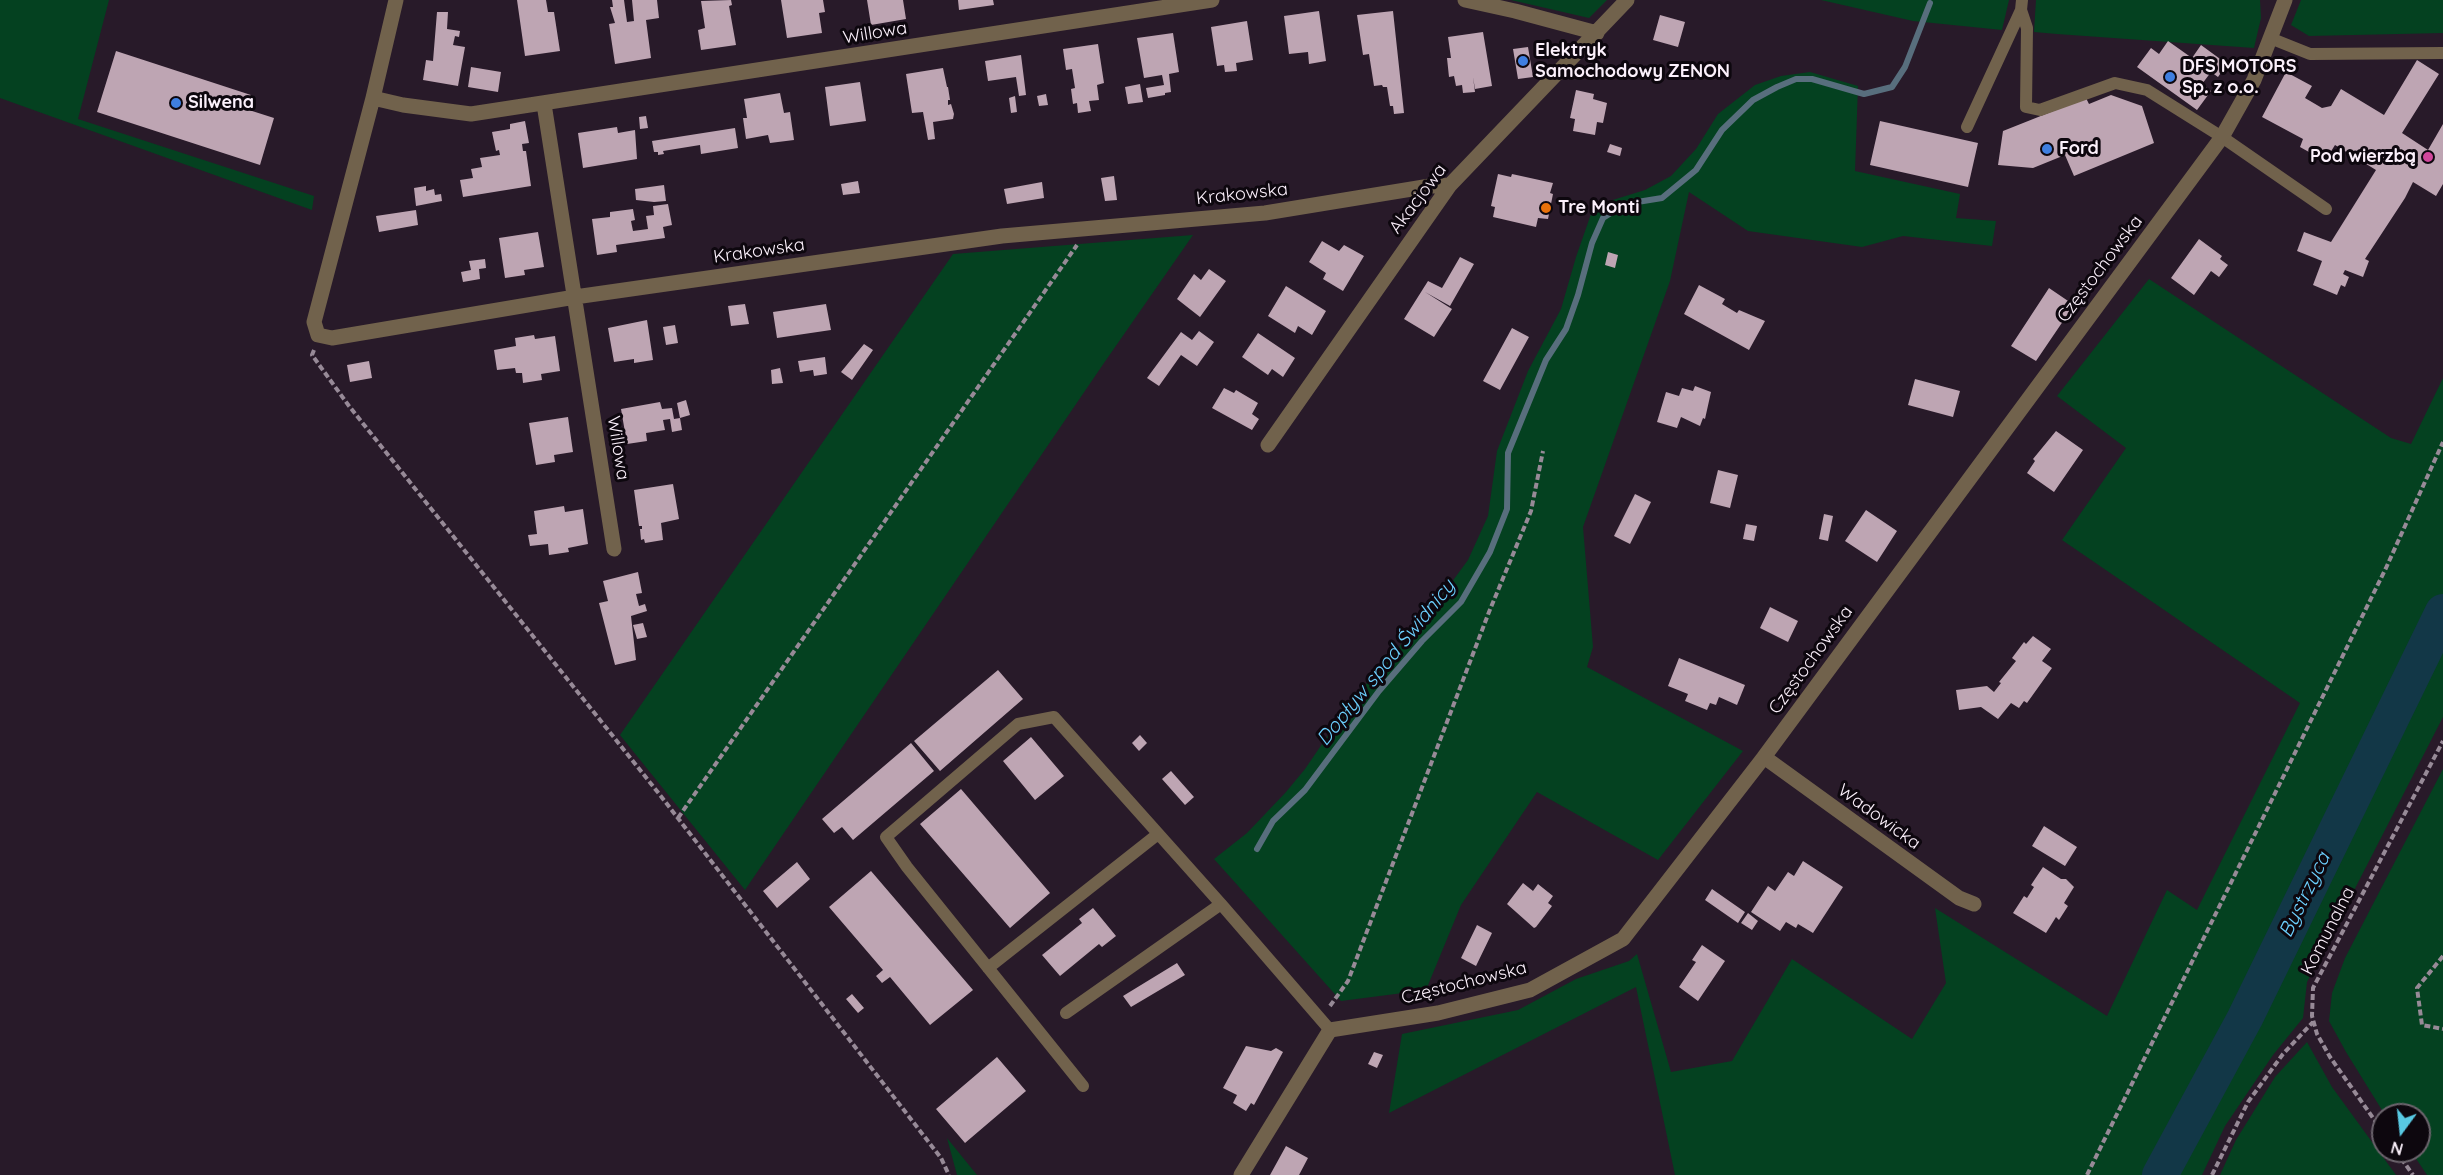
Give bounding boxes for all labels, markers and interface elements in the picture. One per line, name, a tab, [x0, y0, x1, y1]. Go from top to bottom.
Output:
street label: Willowa	[841, 17, 909, 49]
place label: Elektryk Samochodowy ZENON	[1535, 40, 1730, 82]
marker: Elektryk Samochodowy ZENON	[1516, 54, 1530, 68]
place label: DFS MOTORS Sp. z o.o.	[2182, 56, 2296, 98]
marker: DFS MOTORS Sp. z o.o.	[2163, 70, 2177, 84]
place label: Silwena	[188, 92, 254, 114]
marker: Silwena	[169, 96, 183, 110]
place label: Ford	[2059, 138, 2099, 160]
marker: Ford	[2040, 142, 2054, 156]
place label: Pod wierzbą	[2310, 146, 2416, 168]
marker: Pod wierzbą	[2421, 150, 2435, 164]
street label: Akacjowa	[1385, 160, 1451, 238]
street label: Krakowska	[1195, 178, 1289, 210]
place label: Tre Monti	[1558, 197, 1640, 219]
marker: Tre Monti	[1539, 201, 1553, 215]
street label: Częstochowska	[2053, 211, 2147, 327]
street label: Krakowska	[712, 234, 806, 268]
street label: Willowa	[602, 414, 634, 482]
water label: Dopływ spod Świdnicy	[1312, 575, 1460, 751]
street label: Częstochowska	[1765, 602, 1857, 718]
street label: Wadowicka	[1833, 780, 1925, 854]
water label: Bystrzyca	[2274, 849, 2336, 941]
street label: Komunalna	[2297, 883, 2359, 979]
street label: Częstochowska	[1399, 957, 1529, 1009]
north arrow	[2371, 1103, 2431, 1163]
text: N	[2389, 1137, 2405, 1160]

